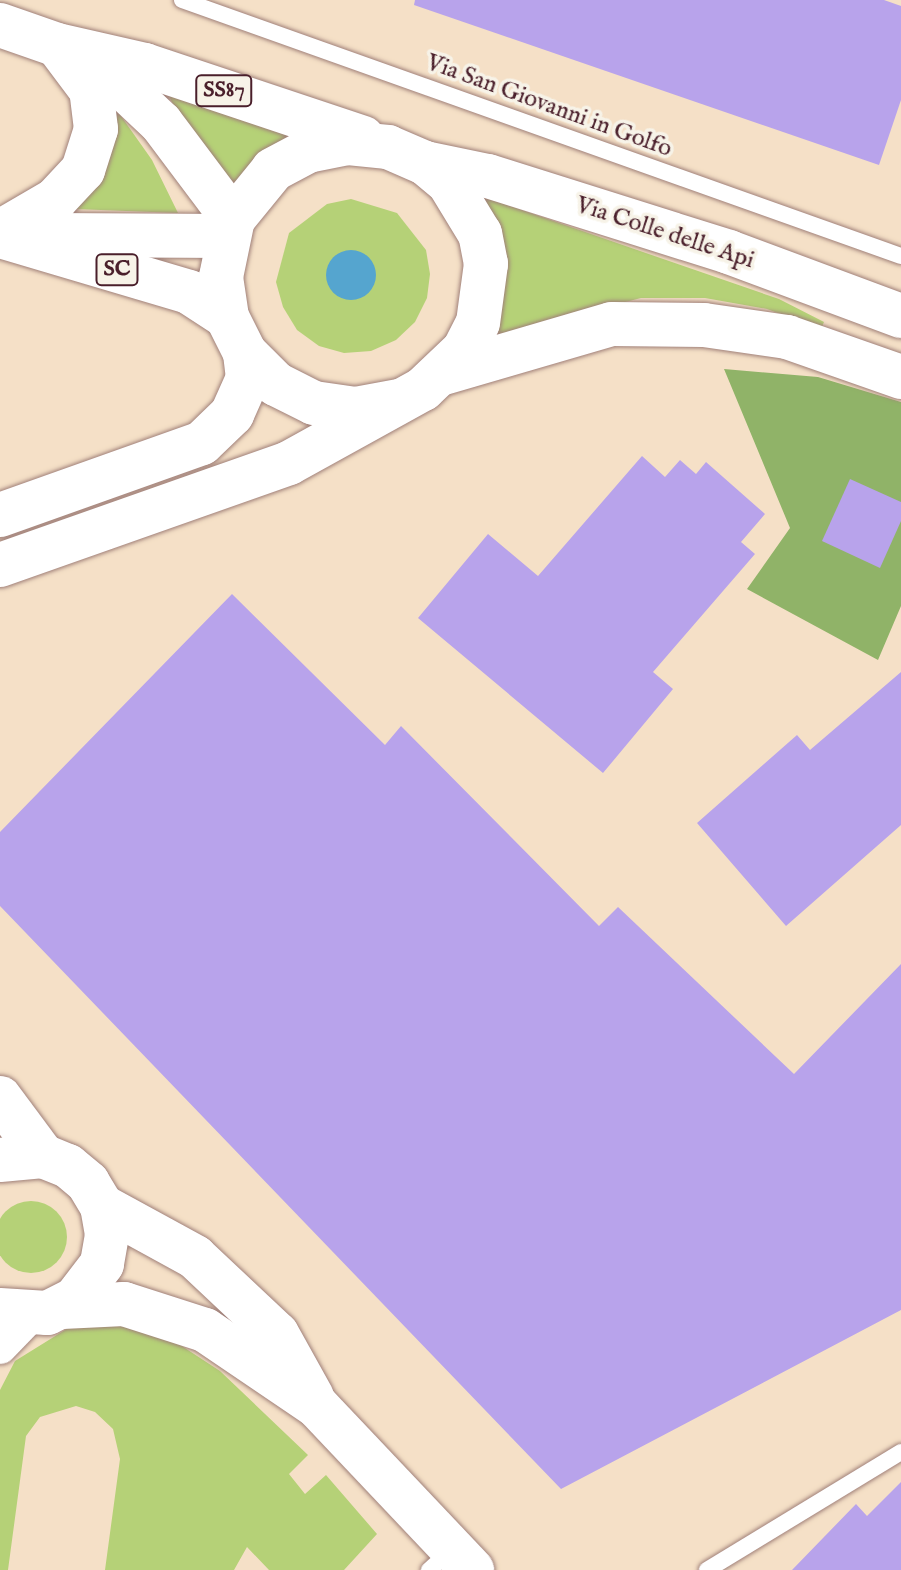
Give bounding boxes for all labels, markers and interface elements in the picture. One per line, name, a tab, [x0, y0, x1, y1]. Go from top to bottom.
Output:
street label: Via San Giovanni in Golfo	[422, 48, 676, 164]
road number: SS87	[194, 73, 254, 109]
street label: Via Colle delle Api	[572, 191, 758, 275]
road number: SC	[95, 252, 139, 288]

